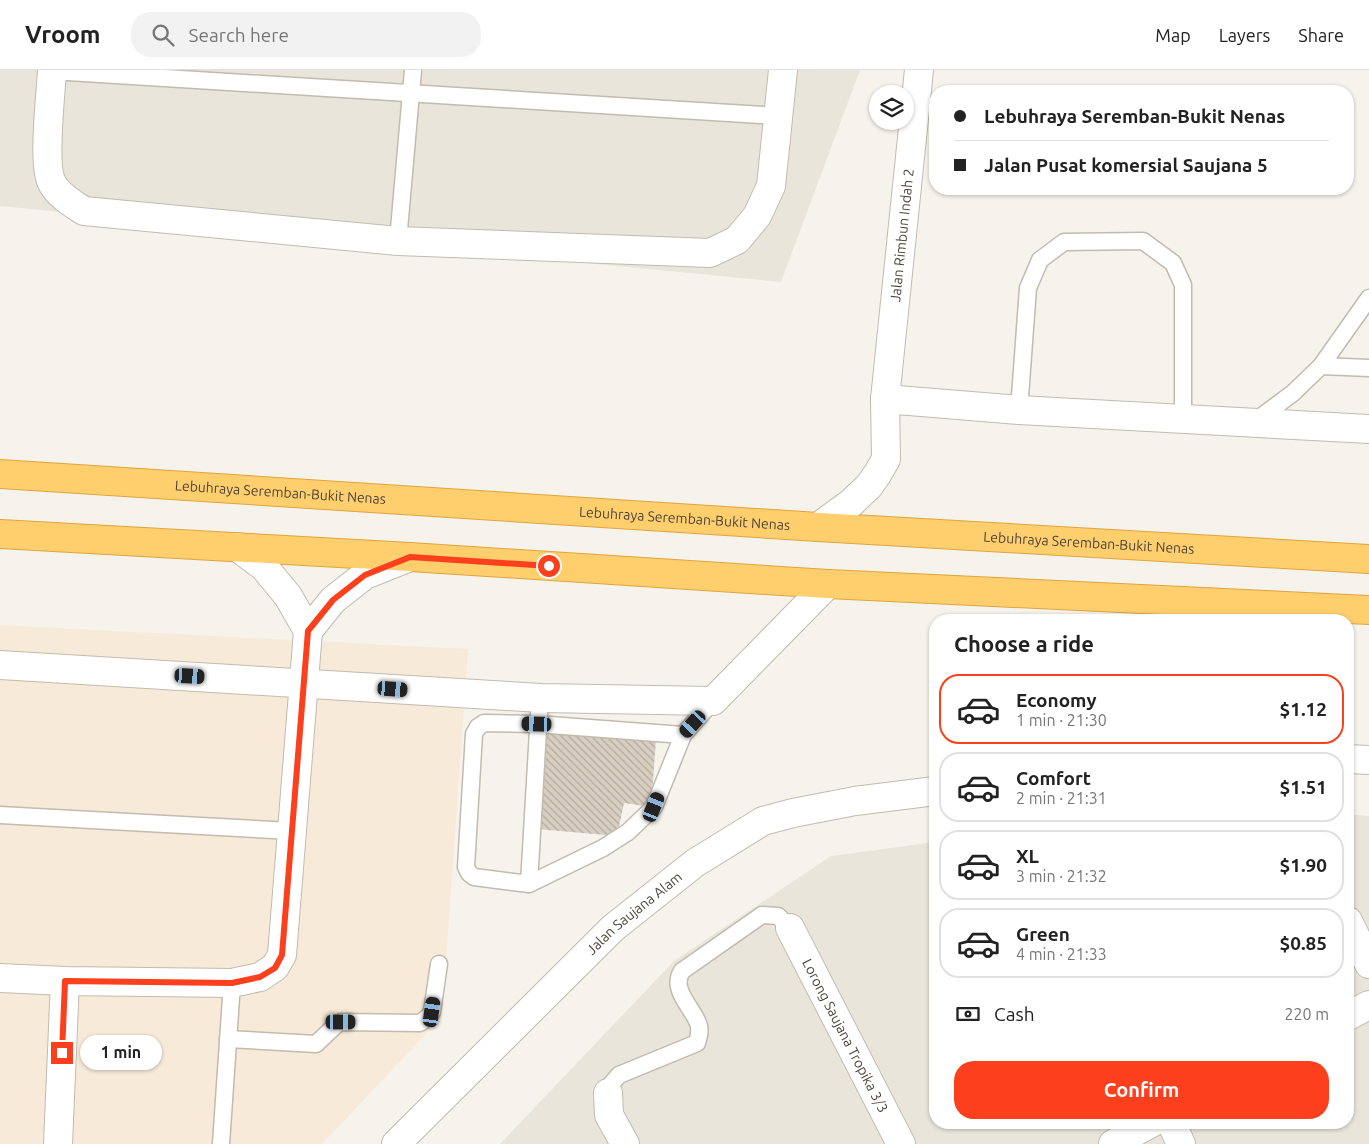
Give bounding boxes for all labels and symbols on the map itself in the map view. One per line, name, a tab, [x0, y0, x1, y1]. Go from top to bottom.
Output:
street label: Jalan Rimbun Indah 2	[887, 168, 917, 303]
street label: Lebuhraya Seremban-Bukit Nenas	[174, 477, 386, 507]
street label: Lebuhraya Seremban-Bukit Nenas	[579, 504, 791, 533]
street label: Lebuhraya Seremban-Bukit Nenas	[983, 529, 1195, 557]
route start	[538, 555, 560, 577]
car	[174, 668, 205, 684]
car	[377, 680, 408, 698]
car	[677, 708, 708, 740]
car	[521, 716, 552, 732]
car	[641, 790, 666, 824]
street label: Jalan Saujana Alam	[583, 868, 685, 958]
street label: Lorong Saujana Tropika 3/3	[799, 956, 891, 1115]
car	[422, 996, 441, 1028]
car	[326, 1015, 356, 1030]
callout: 1 min	[80, 1036, 162, 1070]
route end	[51, 1042, 73, 1064]

